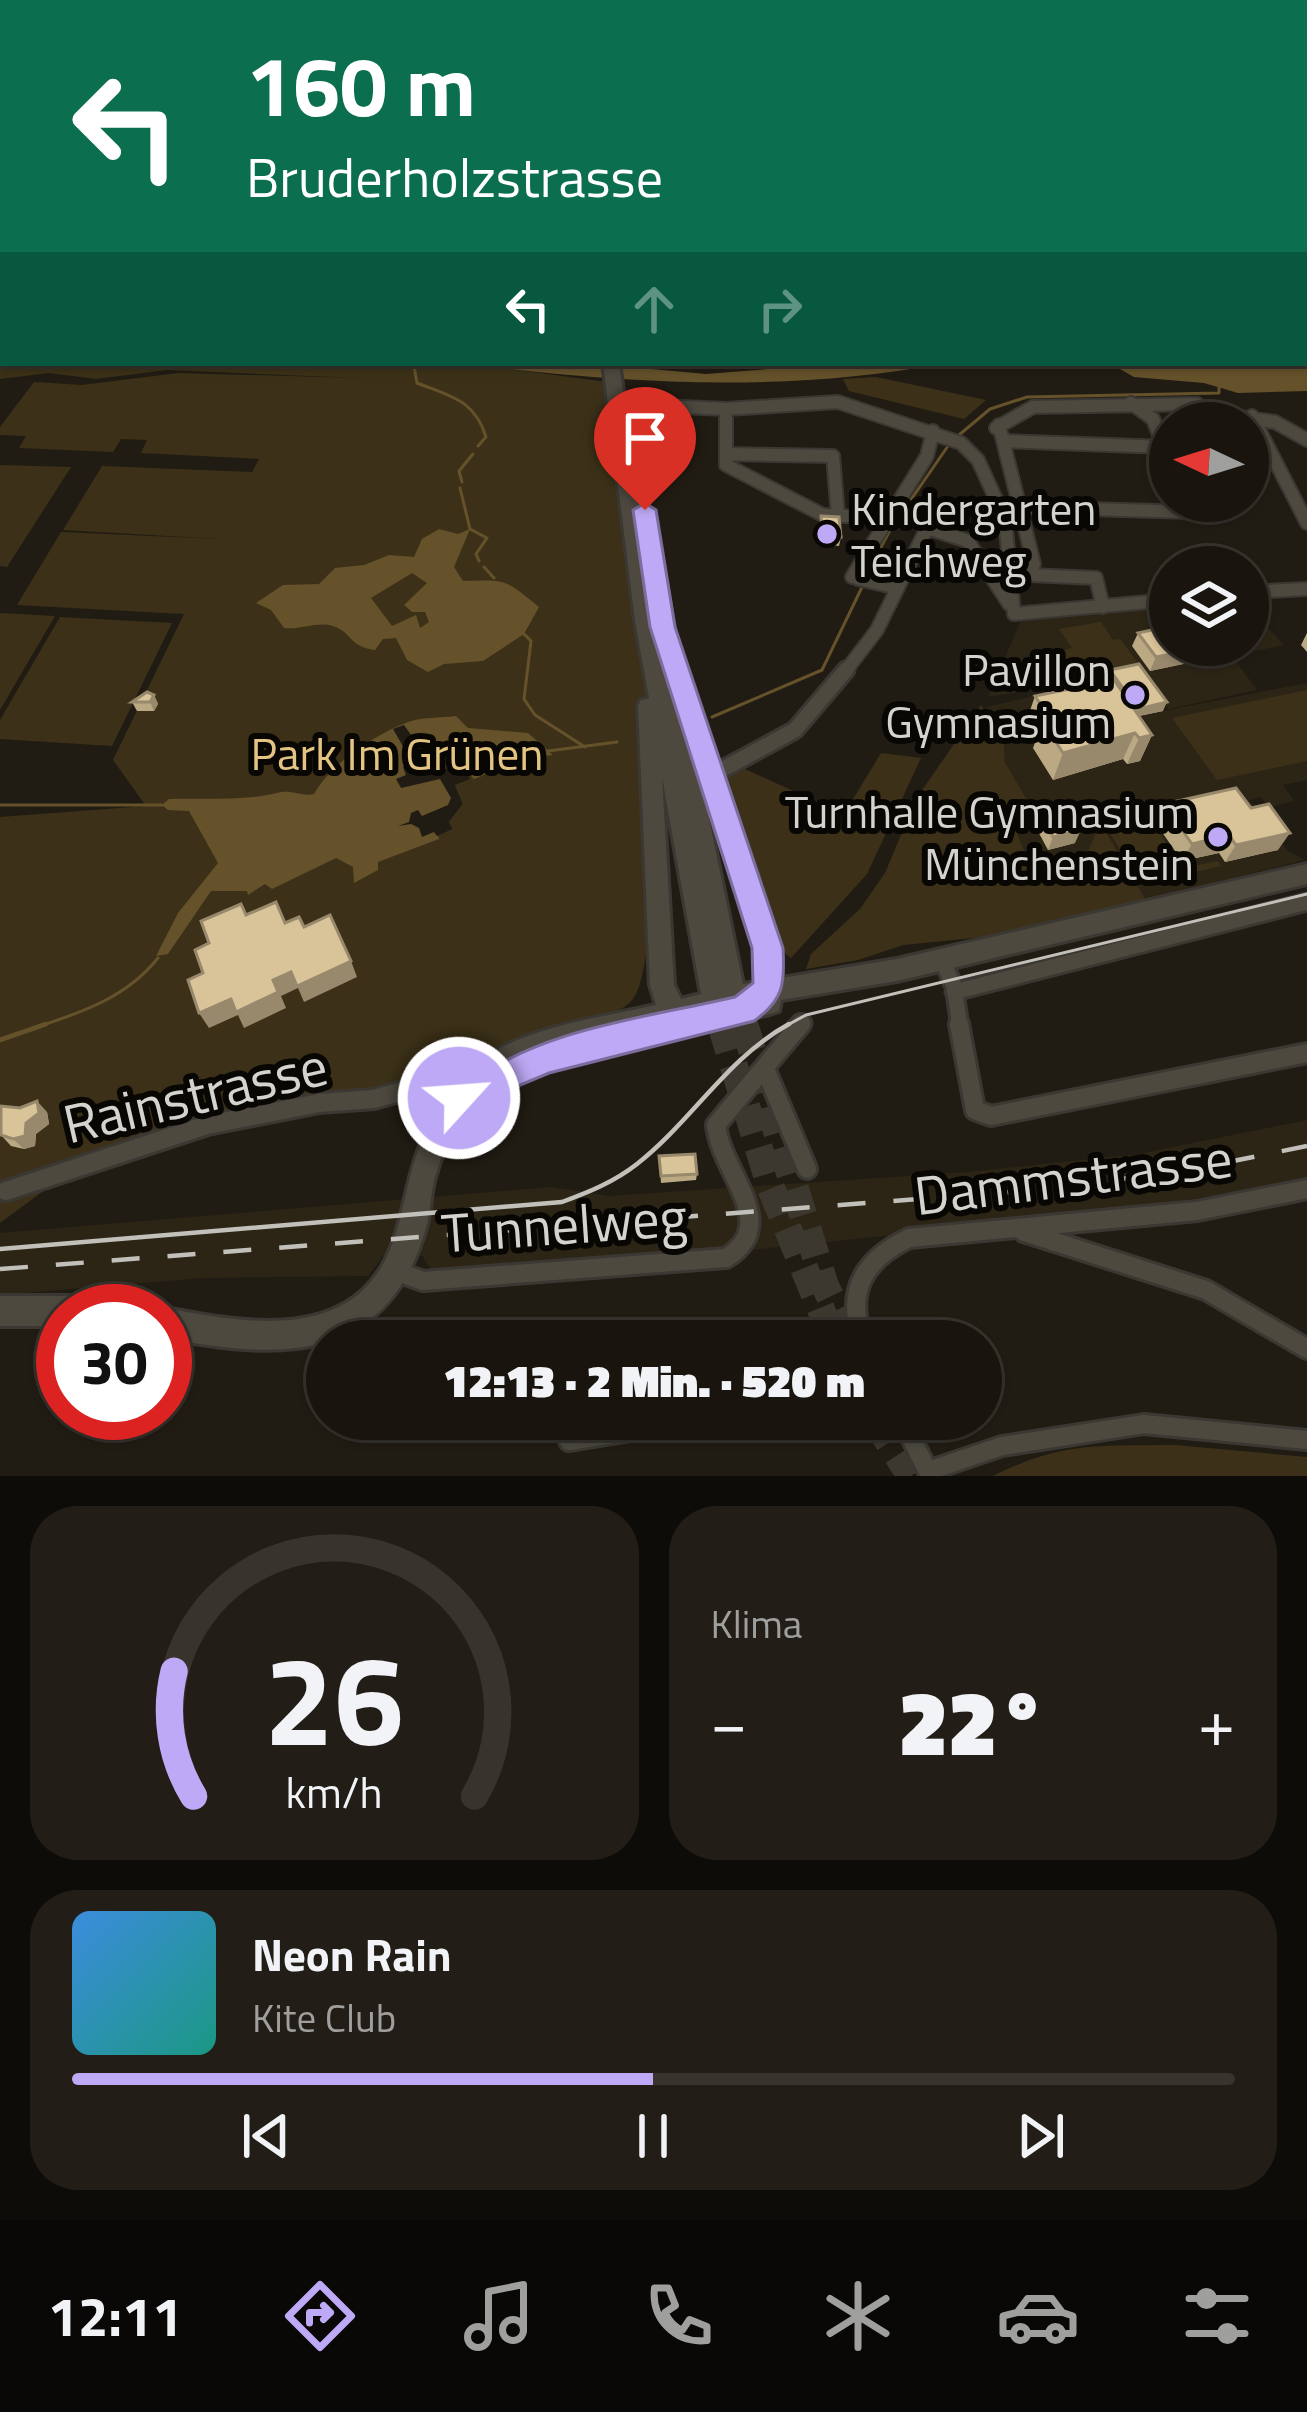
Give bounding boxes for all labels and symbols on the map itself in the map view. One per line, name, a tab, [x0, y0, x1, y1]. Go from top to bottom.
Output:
pin	[594, 387, 696, 510]
north arrow	[1149, 402, 1269, 522]
place label: Kindergarten Teichweg	[851, 474, 1096, 594]
marker: Kindergarten Teichweg	[814, 521, 840, 547]
place label: Pavillon Gymnasium	[885, 635, 1111, 755]
marker: Pavillon Gymnasium	[1122, 682, 1148, 708]
park label: Park Im Grünen	[251, 719, 543, 787]
place label: Turnhalle Gymnasium Münchenstein	[785, 777, 1194, 897]
marker: Turnhalle Gymnasium Münchenstein	[1205, 824, 1231, 850]
street label: Rainstrasse	[55, 1024, 335, 1164]
position arrow	[396, 1035, 522, 1161]
street label: Dammstrasse	[909, 1116, 1237, 1236]
street label: Tunnelweg	[438, 1175, 690, 1273]
speed limit sign: 30	[36, 1284, 192, 1440]

